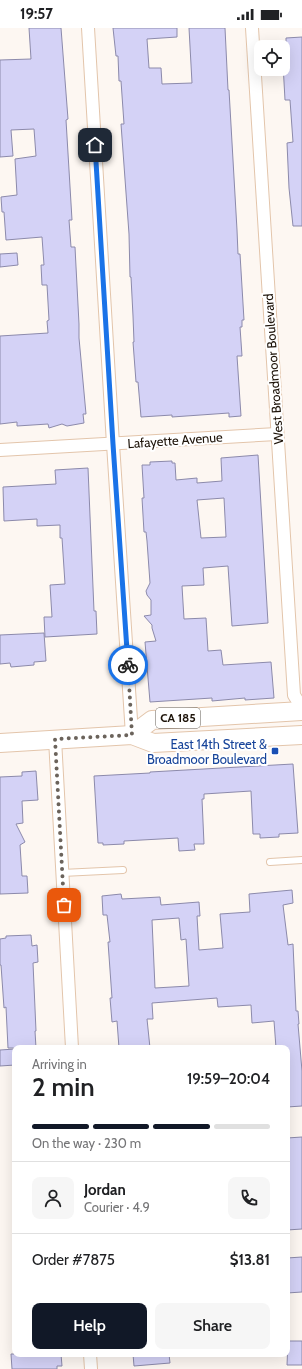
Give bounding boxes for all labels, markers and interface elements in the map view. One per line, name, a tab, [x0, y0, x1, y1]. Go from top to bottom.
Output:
text: 19:57	[20, 5, 53, 23]
map controls	[254, 40, 290, 76]
button: locate	[254, 40, 290, 76]
pin	[78, 128, 112, 162]
icon: home	[84, 134, 106, 156]
street label: West Broadmoor Boulevard	[260, 293, 286, 445]
street label: Lafayette Avenue	[127, 429, 224, 451]
courier	[108, 645, 148, 685]
icon: bike	[117, 654, 139, 676]
road number: CA 185	[156, 708, 200, 728]
place label: East 14th Street & Broadmoor Boulevard	[147, 736, 267, 767]
marker: East 14th Street & Broadmoor Boulevard	[270, 746, 280, 756]
pin	[47, 888, 81, 922]
icon: bag	[53, 894, 75, 916]
text: Arriving in	[32, 1056, 87, 1072]
text: 19:59–20:04	[187, 1070, 270, 1088]
text: 2 min	[32, 1071, 95, 1103]
text: On the way · 230 m	[32, 1135, 141, 1151]
button: person	[32, 1177, 74, 1219]
button: phone	[228, 1177, 270, 1219]
text: Jordan	[84, 1181, 126, 1199]
text: Courier · 4.9	[84, 1199, 150, 1215]
text: Order #7875	[32, 1251, 115, 1269]
text: $13.81	[230, 1251, 270, 1269]
button: Help	[32, 1303, 147, 1349]
button: Share	[155, 1303, 270, 1349]

